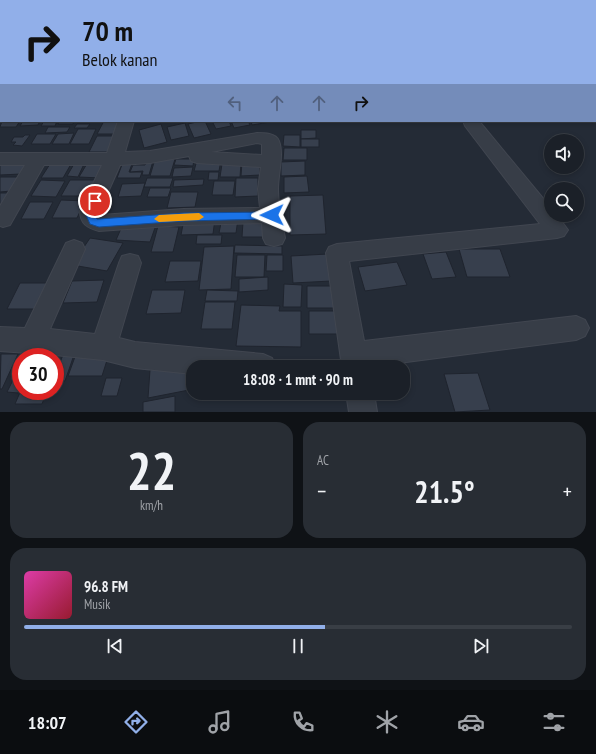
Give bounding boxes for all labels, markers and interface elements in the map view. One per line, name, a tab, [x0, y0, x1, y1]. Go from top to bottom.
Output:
text: 70 m	[82, 12, 133, 49]
icon: right	[16, 16, 68, 68]
text: Belok kanan	[82, 48, 157, 71]
icon: left	[224, 92, 246, 114]
icon: ahead	[266, 92, 288, 114]
icon: ahead	[308, 92, 330, 114]
icon: right	[350, 92, 372, 114]
map controls	[544, 134, 584, 222]
button: sound	[544, 134, 584, 174]
button: search	[544, 182, 584, 222]
pin	[78, 184, 112, 218]
icon: arrive	[84, 190, 106, 212]
position arrow	[251, 194, 293, 236]
speed limit sign: 30	[12, 348, 64, 400]
text: 18:08 · 1 mnt · 90 m	[243, 370, 353, 389]
text: 22	[127, 437, 176, 504]
text: AC	[317, 452, 329, 469]
text: 21.5°	[414, 472, 475, 511]
text: −	[317, 477, 326, 505]
text: +	[563, 477, 572, 505]
text: km/h	[140, 497, 163, 514]
text: 96.8 FM	[84, 577, 128, 596]
text: Musik	[84, 596, 110, 613]
icon: previous	[104, 635, 126, 657]
icon: pause	[287, 635, 309, 657]
icon: next	[470, 635, 492, 657]
icon: directions	[122, 708, 150, 736]
icon: music	[206, 708, 234, 736]
icon: phone	[289, 708, 317, 736]
icon: climate	[373, 708, 401, 736]
icon: car	[457, 708, 485, 736]
icon: filters	[540, 708, 568, 736]
text: 18:07	[28, 711, 67, 734]

